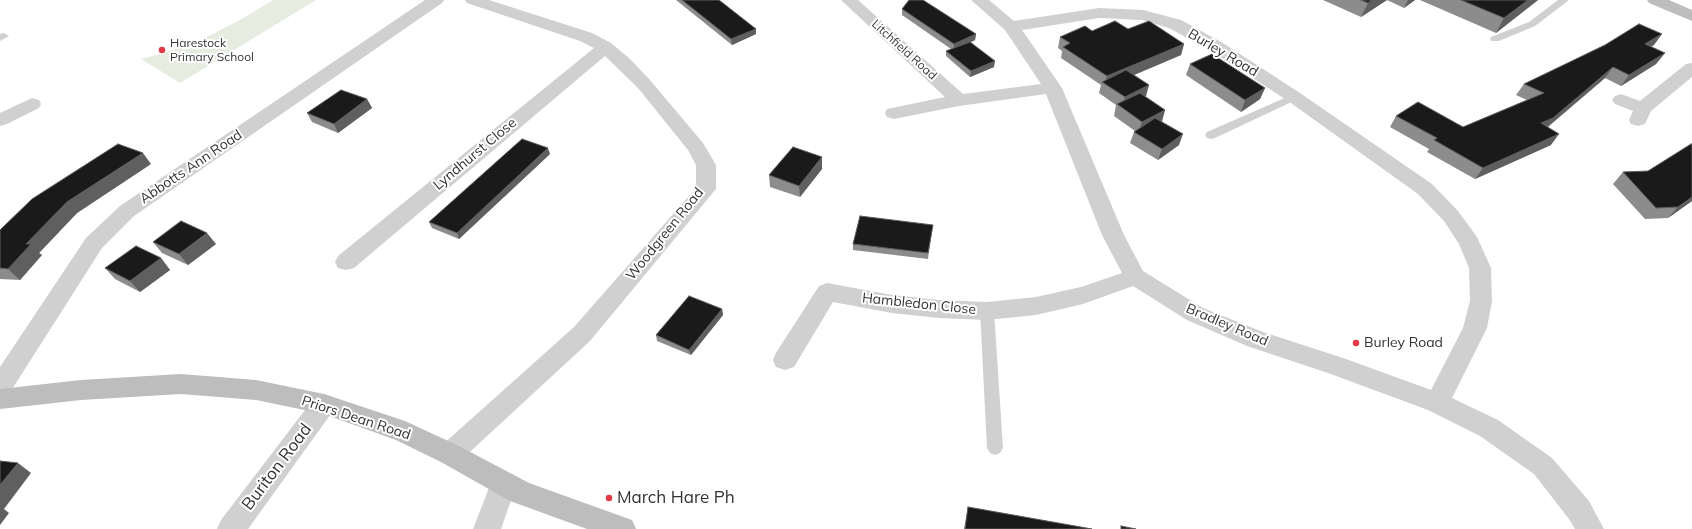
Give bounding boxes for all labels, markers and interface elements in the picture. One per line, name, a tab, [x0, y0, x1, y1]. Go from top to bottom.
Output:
street label: Litchfield Road	[869, 17, 939, 83]
street label: Burley Road	[1185, 25, 1261, 81]
place label: Harestock Primary School	[170, 36, 254, 64]
marker: Harestock Primary School	[157, 45, 167, 55]
street label: Lyndhurst Close	[430, 114, 520, 194]
street label: Abbotts Ann Road	[137, 127, 245, 207]
street label: Woodgreen Road	[623, 184, 707, 284]
street label: Hambledon Close	[861, 290, 977, 318]
street label: Bradley Road	[1183, 300, 1271, 350]
place label: Burley Road	[1364, 335, 1443, 351]
marker: Burley Road	[1351, 338, 1361, 348]
street label: Priors Dean Road	[299, 392, 413, 444]
street label: Buriton Road	[238, 420, 316, 514]
place label: March Hare Ph	[617, 488, 735, 508]
marker: March Hare Ph	[604, 493, 614, 503]

